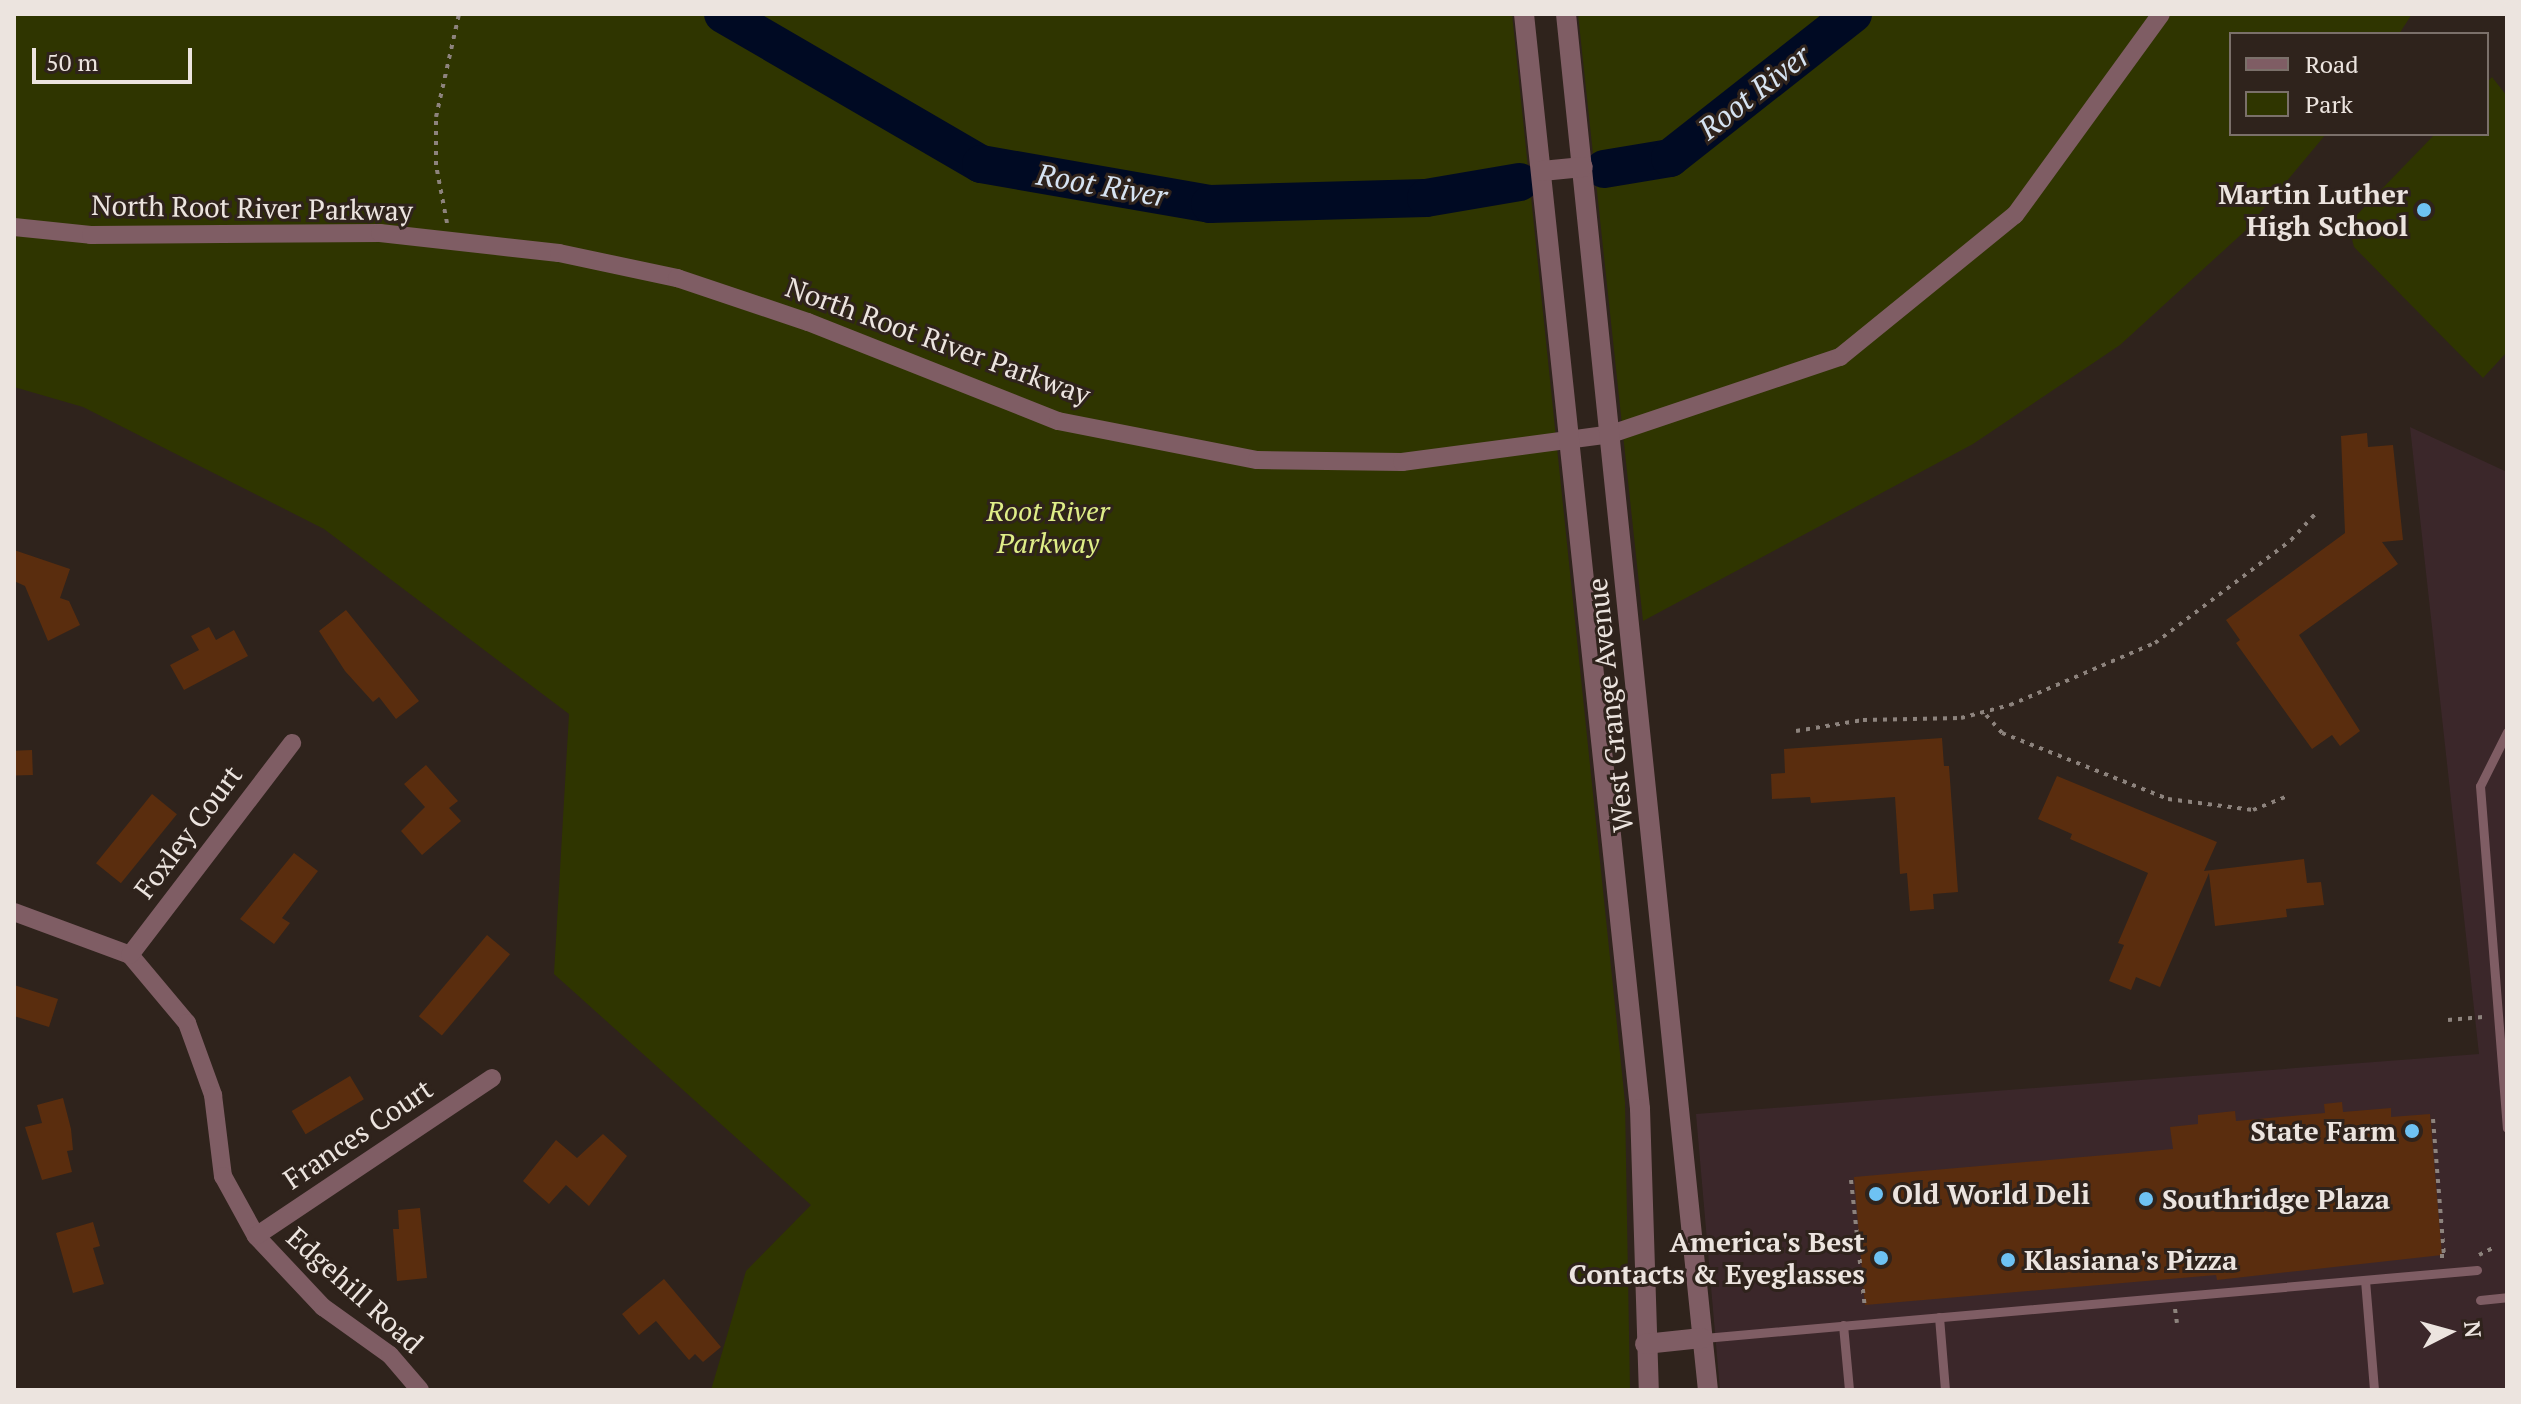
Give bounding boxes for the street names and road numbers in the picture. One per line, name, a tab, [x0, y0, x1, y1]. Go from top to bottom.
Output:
street label: North Root River Parkway	[91, 188, 413, 228]
street label: North Root River Parkway	[781, 270, 1095, 412]
street label: West Grange Avenue	[1580, 576, 1640, 834]
street label: Foxley Court	[127, 759, 249, 905]
street label: Frances Court	[277, 1072, 439, 1196]
street label: Edgehill Road	[280, 1220, 430, 1360]

